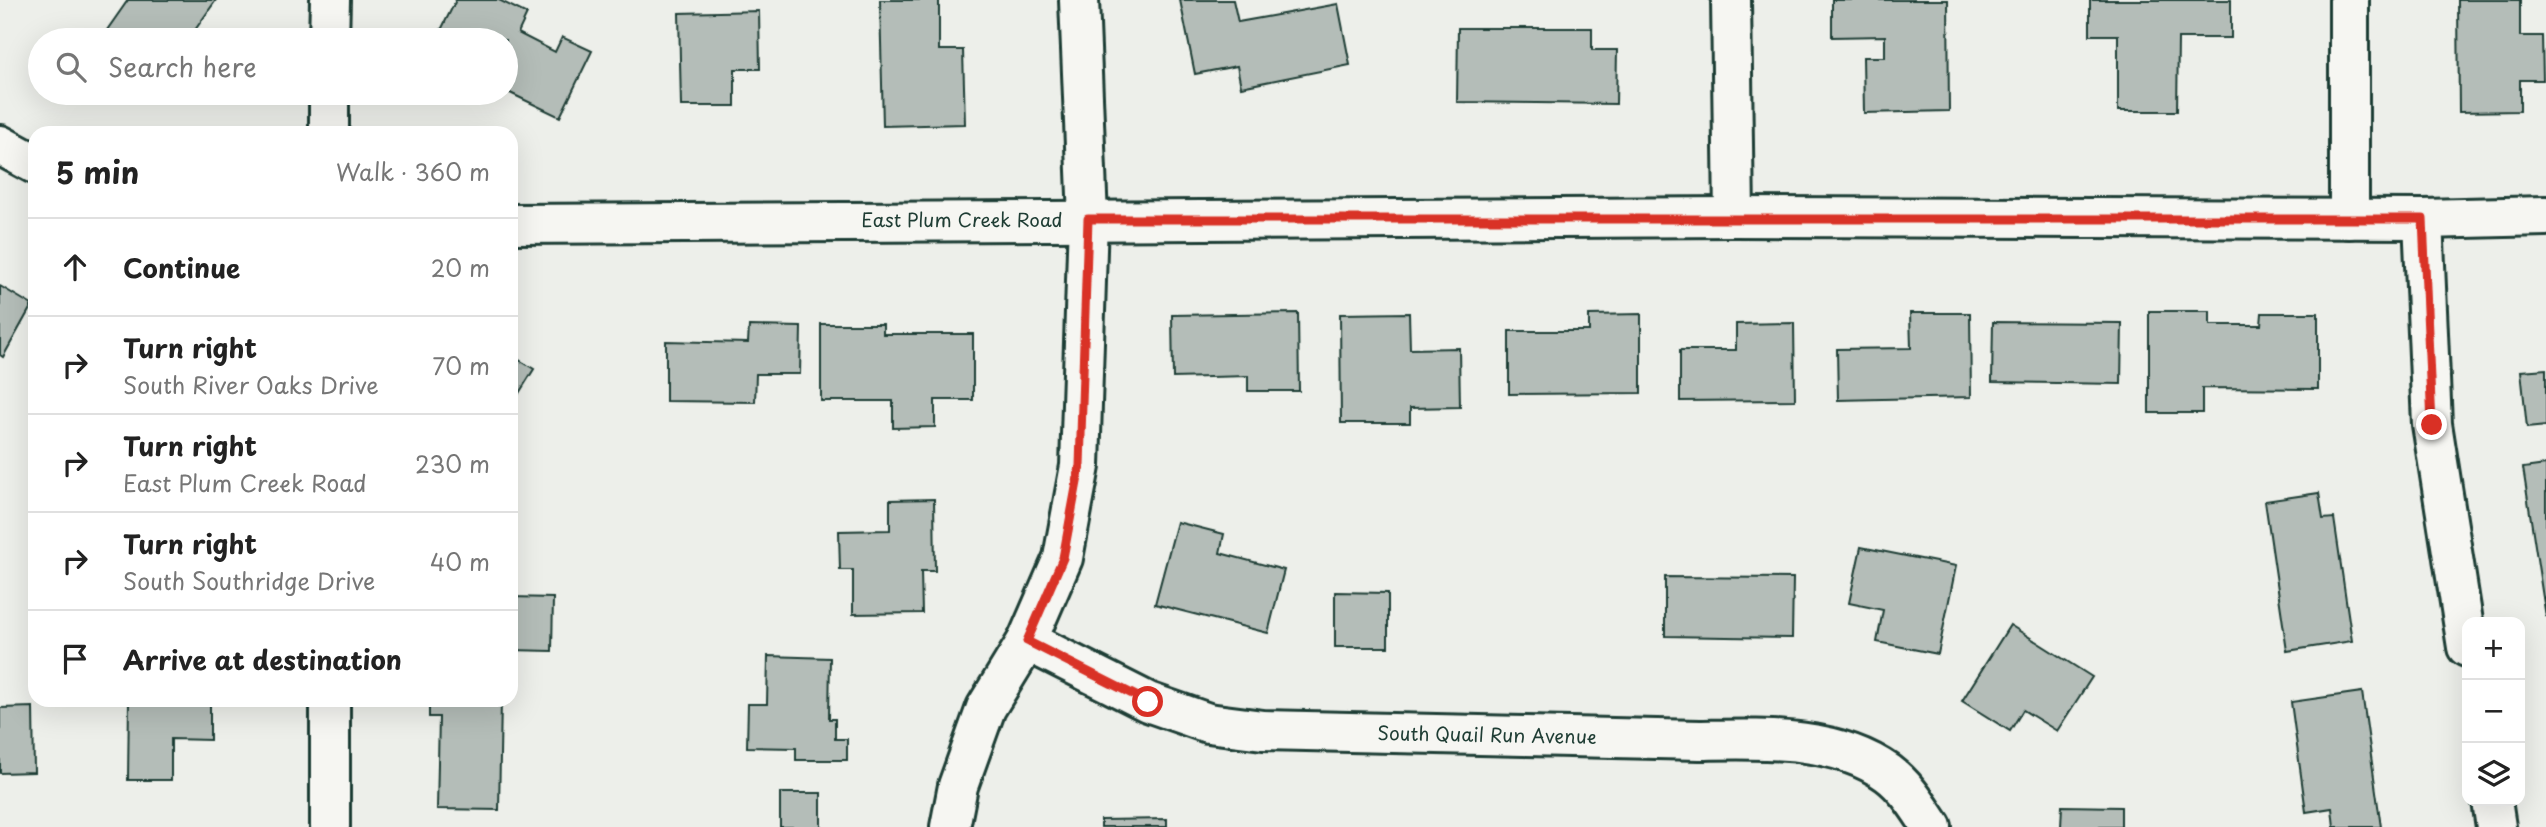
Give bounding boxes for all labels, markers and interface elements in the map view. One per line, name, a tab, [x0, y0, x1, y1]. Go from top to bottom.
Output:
search box	[28, 28, 518, 105]
text: Search here	[108, 47, 257, 86]
icon: search	[52, 48, 90, 86]
text: 5 min	[56, 149, 139, 194]
text: Walk · 360 m	[336, 154, 490, 189]
street label: East Plum Creek Road	[861, 205, 1063, 233]
icon: ahead	[56, 248, 94, 286]
text: Continue	[123, 248, 240, 287]
text: 20 m	[431, 250, 490, 285]
text: Turn right	[123, 328, 257, 367]
icon: right	[56, 346, 94, 384]
text: 70 m	[432, 348, 490, 383]
text: South River Oaks Drive	[123, 367, 379, 402]
route end	[2416, 409, 2447, 440]
text: Turn right	[123, 426, 257, 465]
icon: right	[56, 444, 94, 482]
text: 230 m	[415, 446, 490, 481]
text: East Plum Creek Road	[123, 465, 367, 500]
text: Turn right	[123, 524, 257, 563]
icon: right	[56, 542, 94, 580]
text: 40 m	[430, 544, 490, 579]
text: South Southridge Drive	[123, 563, 375, 598]
map controls	[2462, 617, 2525, 806]
button: +	[2462, 617, 2525, 680]
icon: arrive	[56, 640, 94, 678]
text: Arrive at destination	[123, 640, 402, 679]
button: −	[2462, 680, 2525, 743]
route start	[1132, 686, 1163, 717]
street label: South Quail Run Avenue	[1377, 718, 1597, 750]
button: layers	[2462, 743, 2525, 806]

